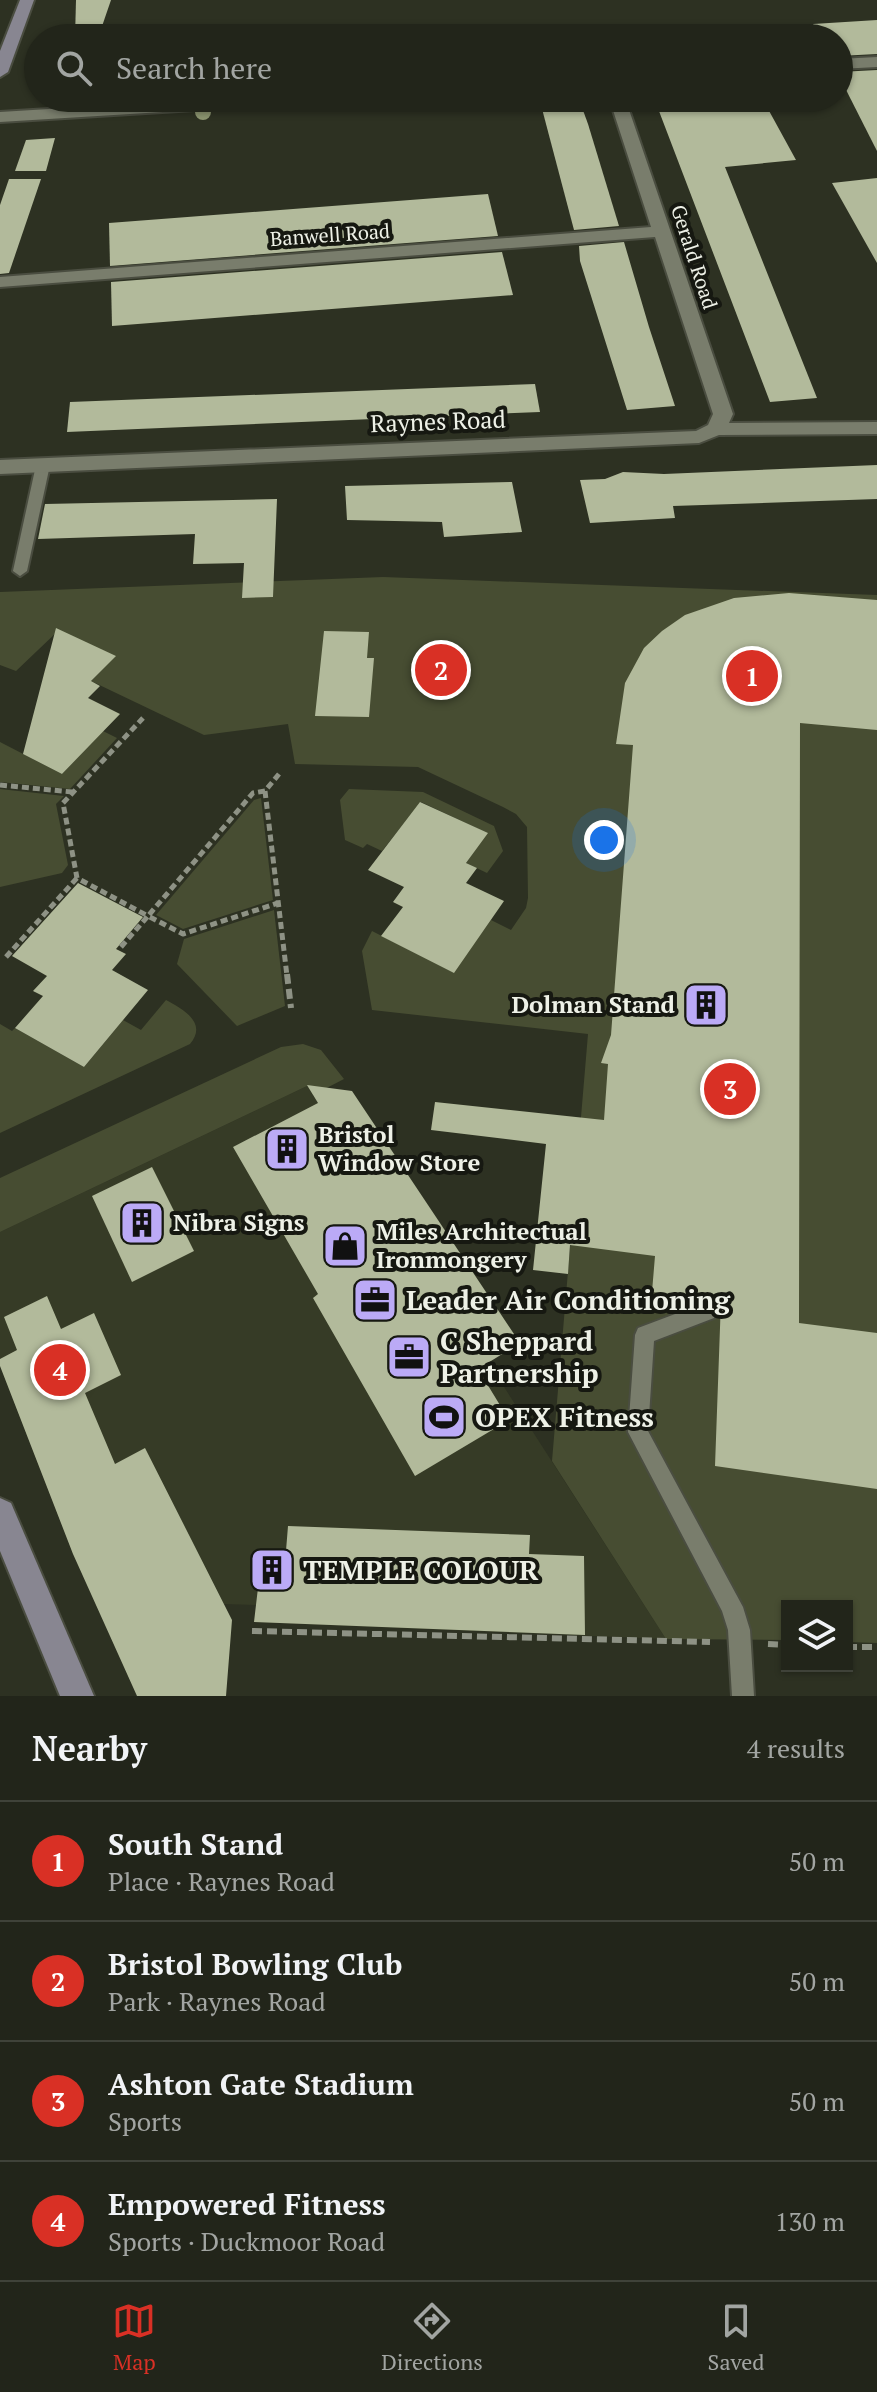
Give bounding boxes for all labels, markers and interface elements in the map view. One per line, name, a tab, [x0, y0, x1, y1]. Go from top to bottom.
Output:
search box	[24, 24, 853, 112]
icon: search	[52, 46, 96, 90]
text: Search here	[116, 48, 272, 88]
street label: Gerald Road	[665, 201, 724, 312]
street label: Banwell Road	[269, 217, 391, 252]
street label: Raynes Road	[370, 403, 506, 439]
pin: 2	[415, 640, 467, 700]
pin: 1	[726, 646, 778, 706]
your location	[584, 820, 624, 860]
building icon: Dolman Stand	[682, 981, 730, 1029]
place label: Dolman Stand	[511, 988, 676, 1020]
pin: 3	[704, 1059, 756, 1119]
place label: Bristol Window Store	[318, 1118, 480, 1178]
building icon: Bristol Window Store	[263, 1125, 311, 1173]
building icon: Nibra Signs	[118, 1199, 166, 1247]
place label: Nibra Signs	[173, 1206, 305, 1238]
place label: Miles Architectual Ironmongery	[376, 1215, 587, 1275]
shop icon: Miles Architectual Ironmongery	[321, 1222, 369, 1270]
office icon: Leader Air Conditioning	[351, 1276, 399, 1324]
place label: Leader Air Conditioning	[406, 1281, 731, 1318]
place label: C Sheppard Partnership	[440, 1322, 599, 1391]
office icon: C Sheppard Partnership	[385, 1333, 433, 1381]
pin: 4	[34, 1340, 86, 1400]
sports icon: OPEX Fitness	[420, 1393, 468, 1441]
place label: OPEX Fitness	[475, 1398, 654, 1435]
building icon: TEMPLE COLOUR	[248, 1546, 296, 1594]
place label: TEMPLE COLOUR	[303, 1551, 539, 1588]
map controls	[781, 1600, 853, 1672]
button: layers	[781, 1600, 853, 1672]
text: Nearby	[32, 1726, 147, 1771]
text: 4 results	[747, 1731, 845, 1765]
text: South Stand	[108, 1824, 283, 1864]
text: 1	[51, 1844, 65, 1878]
text: 50 m	[789, 1844, 845, 1878]
text: Place · Raynes Road	[108, 1864, 335, 1898]
text: Bristol Bowling Club	[108, 1944, 402, 1984]
text: 2	[51, 1964, 65, 1998]
text: 50 m	[789, 1964, 845, 1998]
text: Park · Raynes Road	[108, 1984, 326, 2018]
text: Ashton Gate Stadium	[108, 2064, 414, 2104]
text: 3	[51, 2084, 65, 2118]
text: 50 m	[789, 2084, 845, 2118]
text: Sports	[108, 2104, 182, 2138]
text: Empowered Fitness	[108, 2184, 386, 2224]
text: 4	[51, 2204, 65, 2238]
text: 130 m	[775, 2204, 845, 2238]
text: Sports · Duckmoor Road	[108, 2224, 385, 2258]
tab: Map	[112, 2299, 156, 2376]
tab: Directions	[381, 2299, 483, 2376]
tab: Saved	[708, 2299, 765, 2376]

